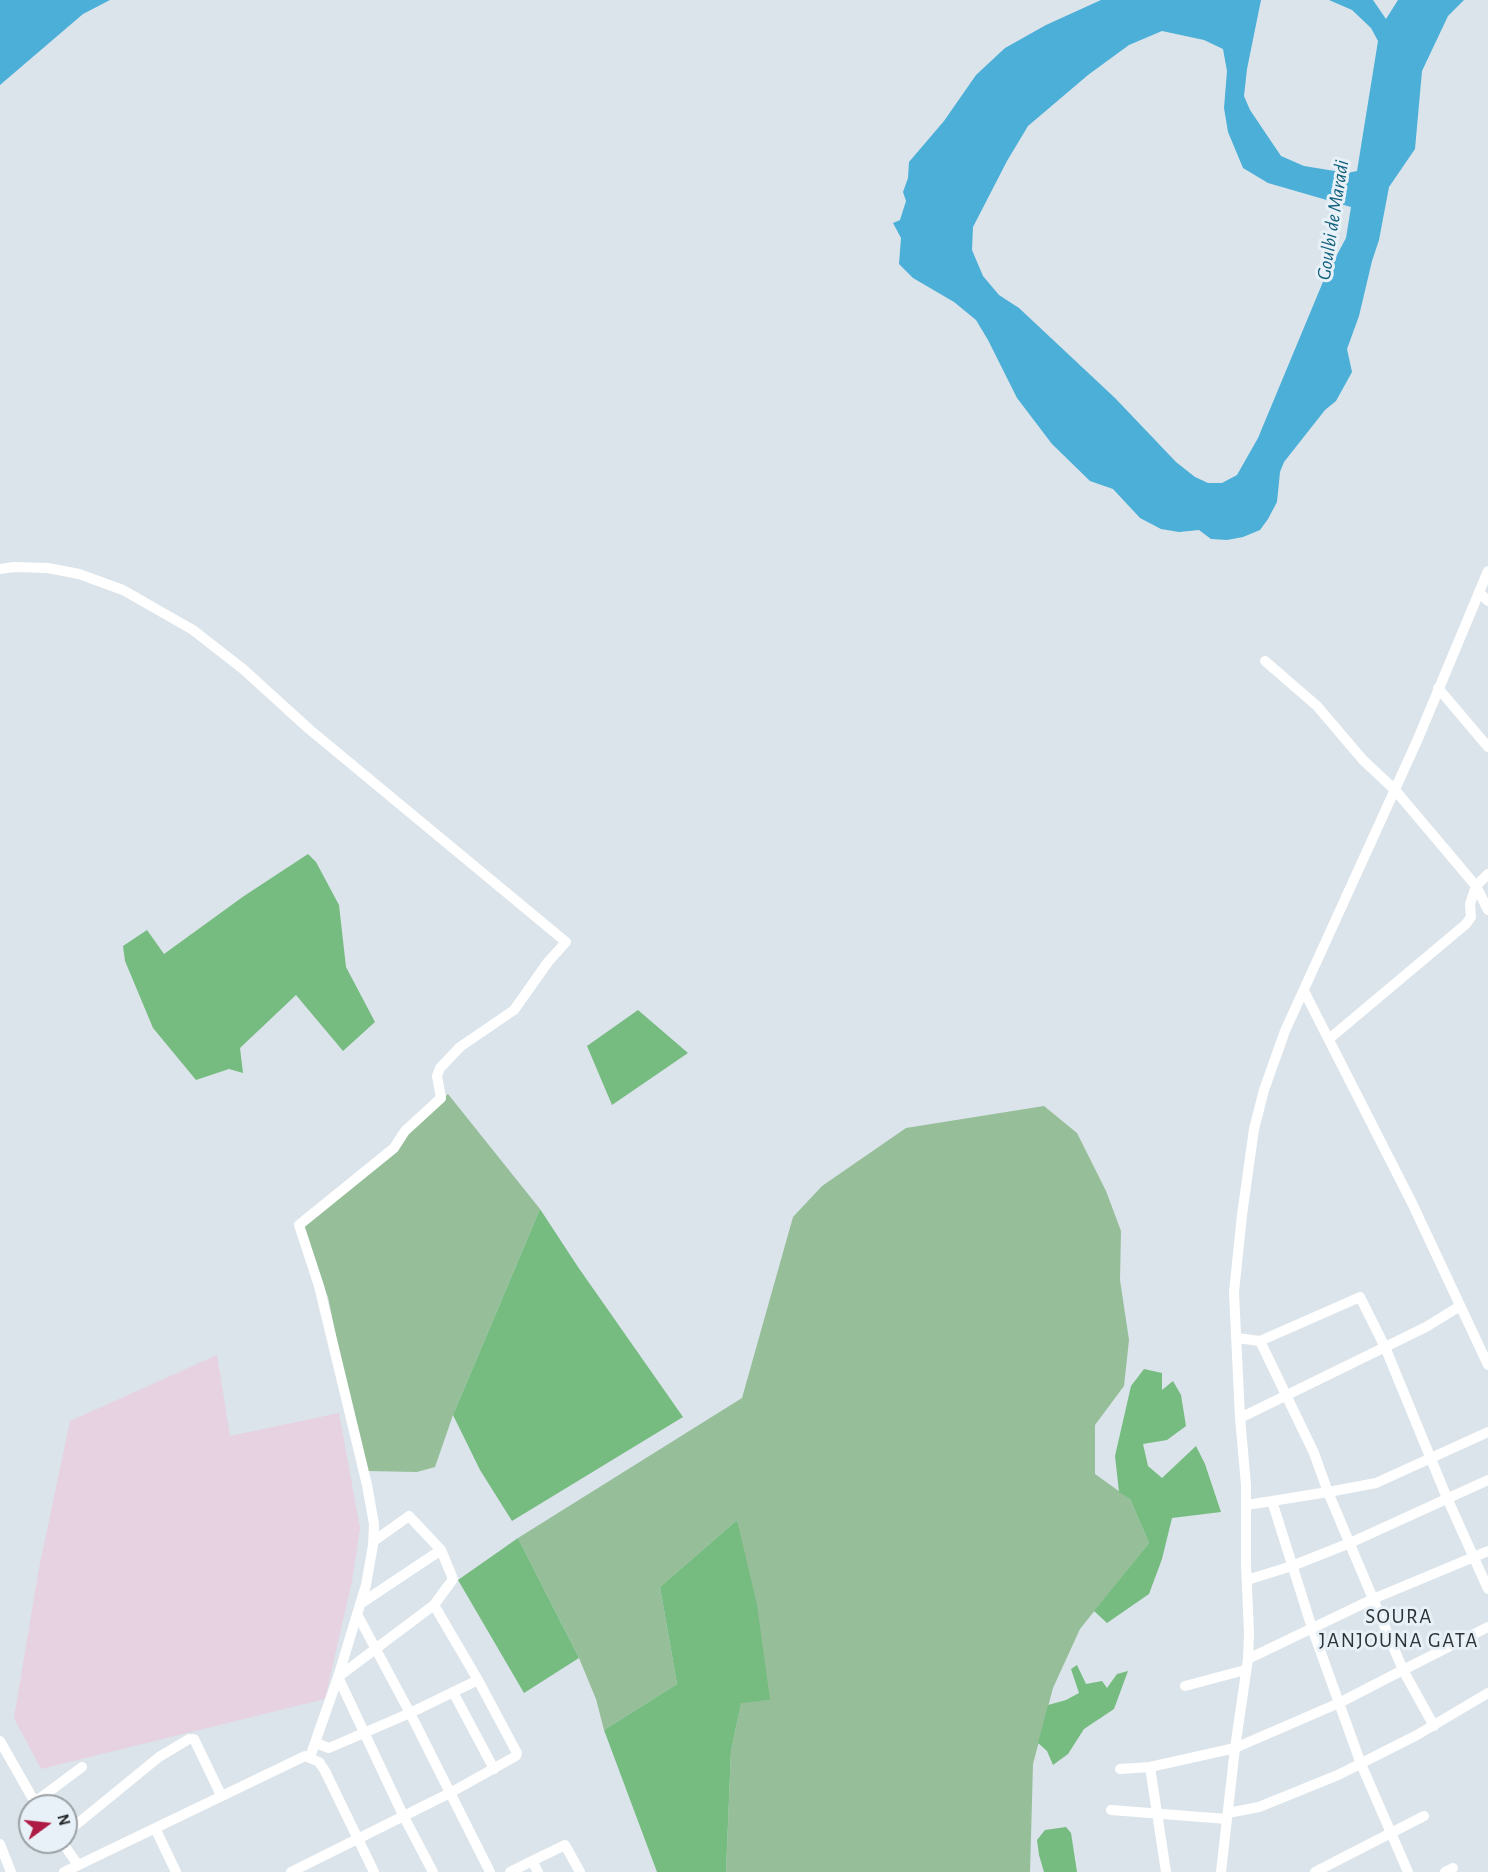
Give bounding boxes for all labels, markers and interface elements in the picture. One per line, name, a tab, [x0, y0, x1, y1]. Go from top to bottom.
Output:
water label: Goulbi de Maradi	[1312, 158, 1354, 282]
district label: SOURA JANJOUNA GATA	[1319, 1604, 1479, 1654]
north arrow	[18, 1794, 78, 1854]
text: N	[54, 1812, 73, 1827]

